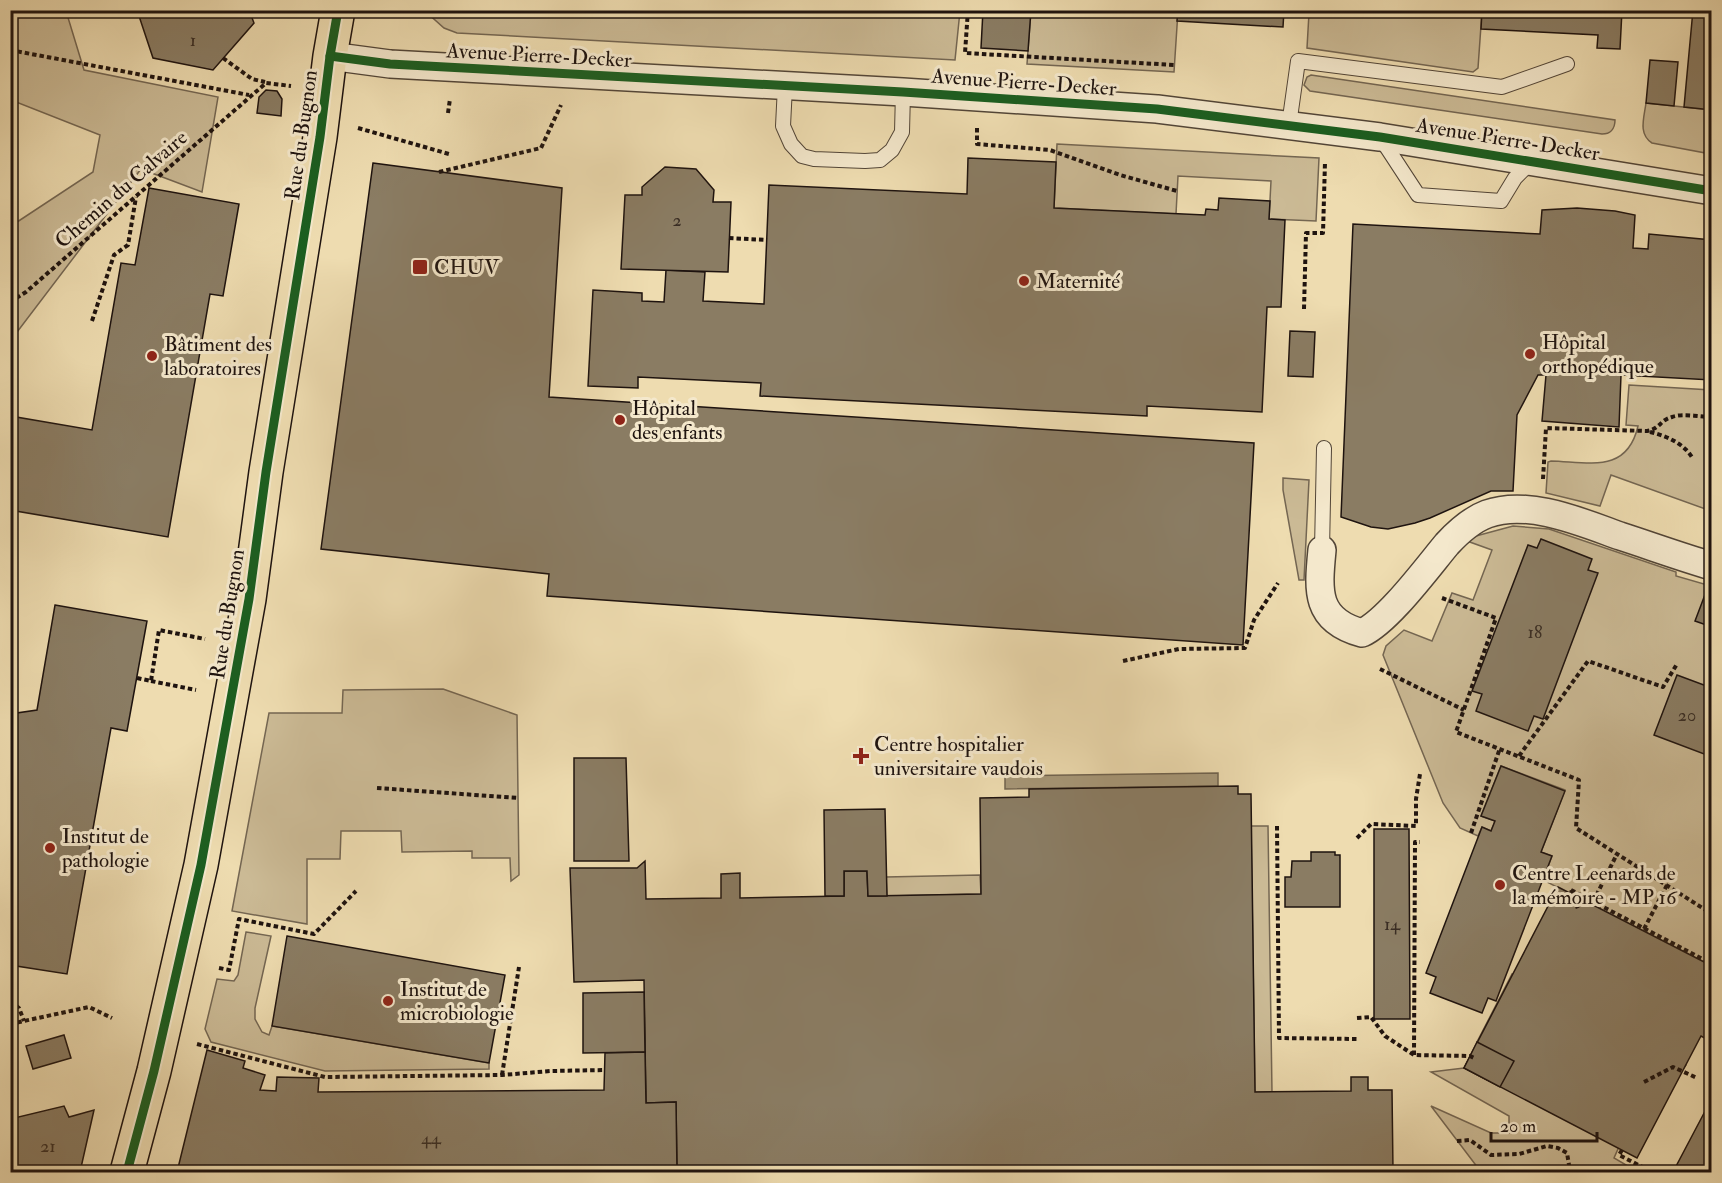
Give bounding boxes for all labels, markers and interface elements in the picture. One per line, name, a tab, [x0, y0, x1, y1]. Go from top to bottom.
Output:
house number: 1	[190, 29, 196, 52]
street label: Avenue Pierre-Decker	[445, 37, 633, 74]
street label: Avenue Pierre-Decker	[929, 62, 1118, 102]
street label: Rue du Bugnon	[279, 68, 324, 202]
street label: Avenue Pierre-Decker	[1413, 111, 1602, 167]
street label: Chemin du Calvaire	[50, 124, 193, 254]
house number: 2	[672, 209, 682, 232]
place label: CHUV	[434, 254, 500, 281]
marker: CHUV	[411, 258, 429, 276]
place label: Maternité	[1036, 268, 1120, 295]
marker: Maternité	[1017, 274, 1031, 288]
place label: Hôpital orthopédique	[1542, 329, 1654, 380]
place label: Bâtiment des laboratoires	[164, 331, 272, 382]
marker: Hôpital orthopédique	[1523, 347, 1537, 361]
marker: Bâtiment des laboratoires	[145, 349, 159, 363]
place label: Hôpital des enfants	[632, 395, 723, 446]
marker: Hôpital des enfants	[613, 413, 627, 427]
street label: Rue du Bugnon	[204, 547, 251, 681]
house number: 18	[1528, 621, 1542, 644]
house number: 20	[1678, 704, 1696, 727]
place label: Centre hospitalier universitaire vaudois	[874, 731, 1043, 782]
marker: Centre hospitalier universitaire vaudois	[852, 747, 870, 765]
place label: Institut de pathologie	[61, 823, 149, 874]
marker: Institut de pathologie	[43, 841, 57, 855]
place label: Centre Leenards de la mémoire - MP 16	[1512, 860, 1678, 911]
marker: Centre Leenards de la mémoire - MP 16	[1493, 878, 1507, 892]
house number: 14	[1384, 913, 1401, 936]
place label: Institut de microbiologie	[400, 976, 514, 1027]
marker: Institut de microbiologie	[381, 994, 395, 1008]
scale bar	[1491, 1105, 1598, 1143]
text: 20 m	[1500, 1115, 1536, 1138]
house number: 44	[421, 1127, 442, 1150]
house number: 21	[40, 1135, 56, 1158]

